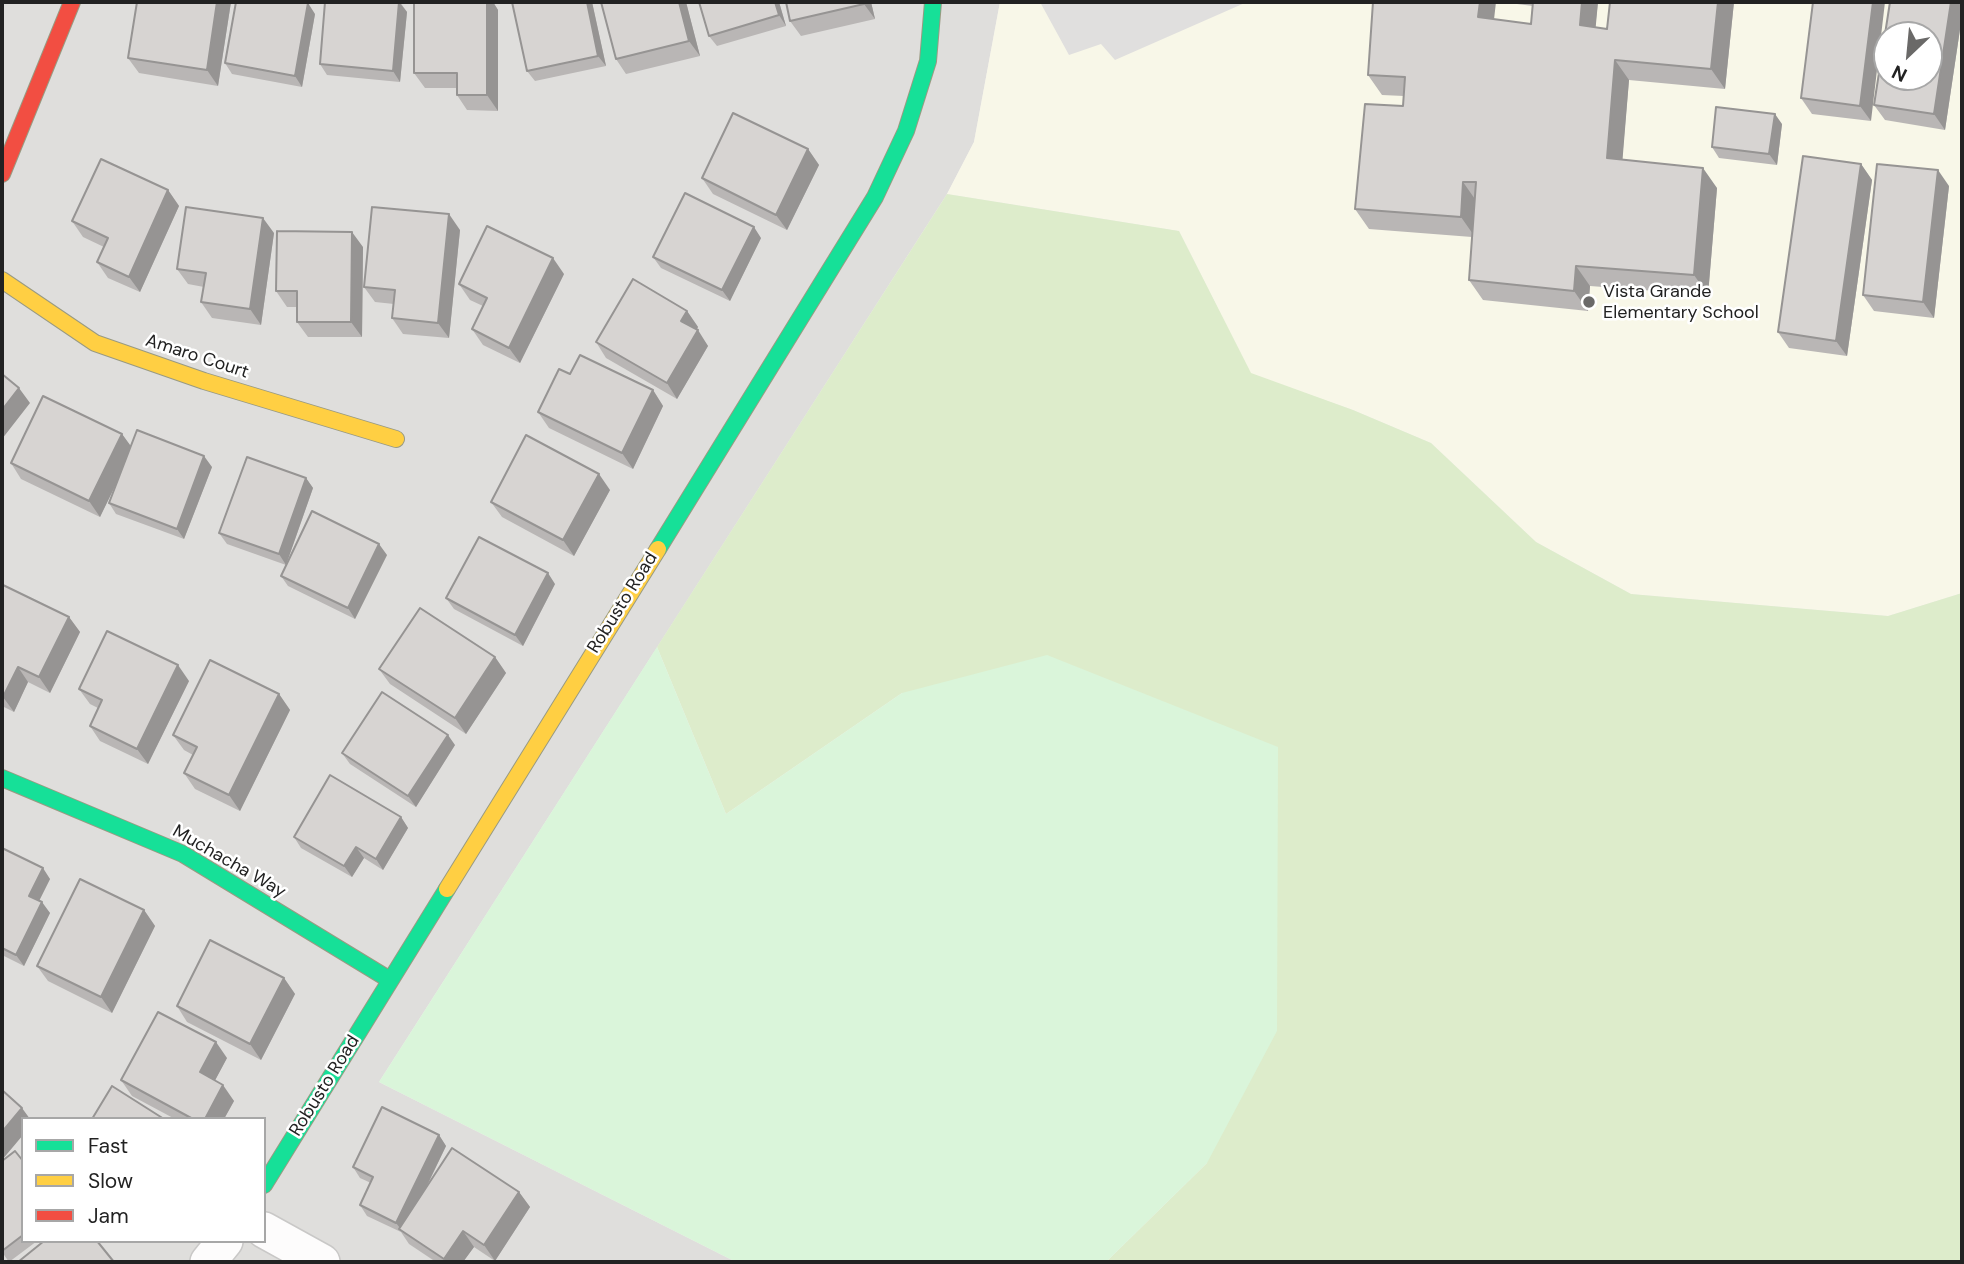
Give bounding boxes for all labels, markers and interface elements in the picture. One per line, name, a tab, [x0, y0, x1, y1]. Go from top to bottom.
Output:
north arrow	[1873, 21, 1943, 91]
text: N	[1888, 59, 1911, 88]
place label: Vista Grande Elementary School	[1603, 281, 1759, 324]
marker: Vista Grande Elementary School	[1581, 294, 1597, 310]
street label: Amaro Court	[143, 330, 251, 384]
street label: Robusto Road	[583, 548, 663, 658]
street label: Muchacha Way	[169, 821, 289, 903]
street label: Robusto Road	[285, 1031, 365, 1141]
legend	[21, 1117, 266, 1243]
text: Fast	[88, 1132, 128, 1160]
text: Slow	[88, 1167, 133, 1195]
text: Jam	[88, 1202, 129, 1230]

